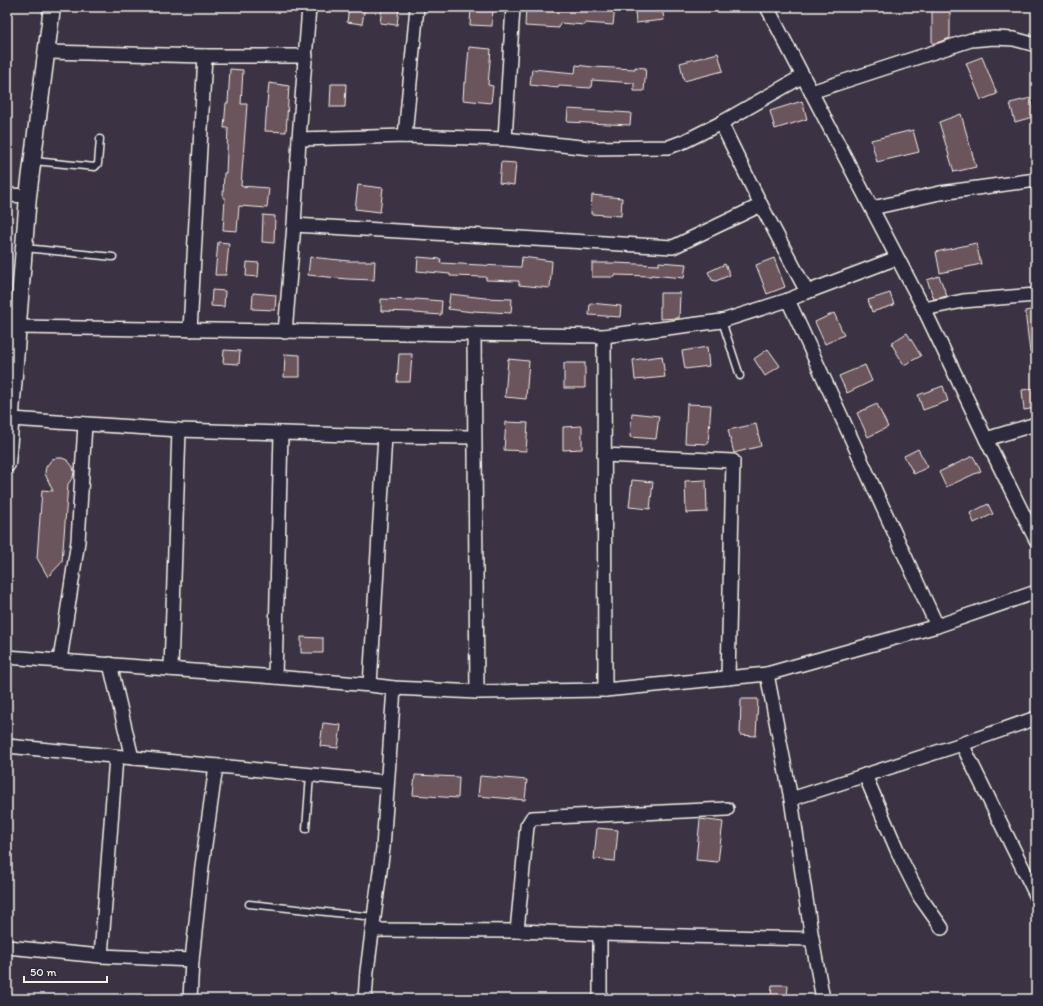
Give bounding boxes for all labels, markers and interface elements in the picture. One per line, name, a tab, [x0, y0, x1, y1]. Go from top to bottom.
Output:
scale bar	[24, 958, 107, 984]
text: 50 m	[30, 965, 56, 979]

